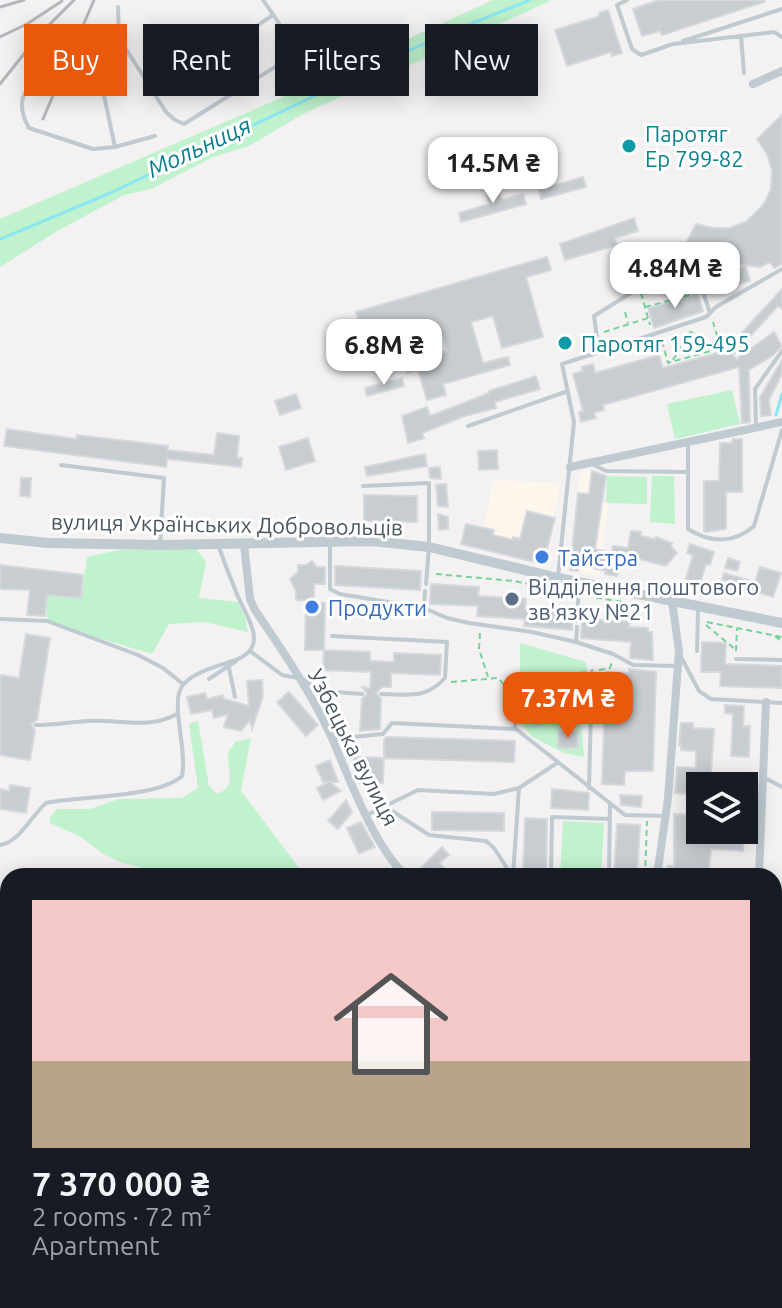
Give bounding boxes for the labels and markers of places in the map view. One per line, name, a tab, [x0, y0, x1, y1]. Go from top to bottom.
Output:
place label: Паротяг Ер 799-82	[645, 121, 744, 171]
pin: 14.5M ₴	[419, 137, 567, 205]
marker: Паротяг Ер 799-82	[620, 137, 638, 155]
pin: 4.84M ₴	[601, 242, 749, 310]
pin: 6.8M ₴	[319, 319, 449, 387]
place label: Паротяг 159-495	[581, 331, 750, 356]
marker: Паротяг 159-495	[556, 334, 574, 352]
place label: Тайстра	[558, 545, 638, 570]
marker: Тайстра	[533, 548, 551, 566]
place label: Відділення поштового зв'язку №21	[528, 574, 759, 624]
marker: Відділення поштового зв'язку №21	[503, 590, 521, 608]
place label: Продукти	[328, 595, 427, 620]
marker: Продукти	[303, 598, 321, 616]
pin: 7.37M ₴	[494, 672, 642, 740]

